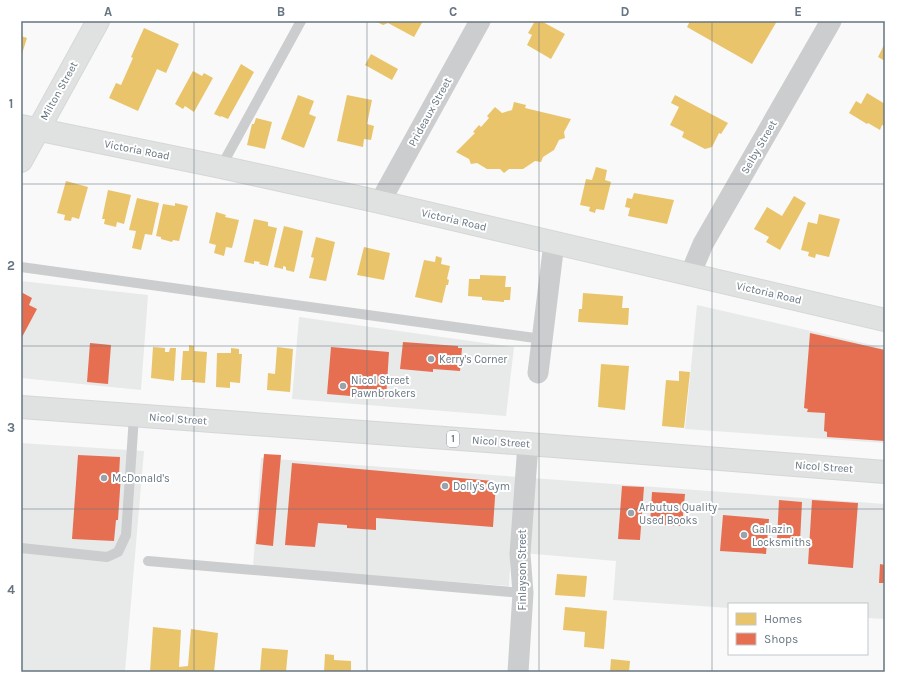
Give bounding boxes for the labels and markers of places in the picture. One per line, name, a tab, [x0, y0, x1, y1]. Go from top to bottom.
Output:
place label: Kerry's Corner	[439, 353, 507, 366]
marker: Kerry's Corner	[426, 354, 436, 364]
place label: Nicol Street Pawnbrokers	[351, 374, 416, 400]
marker: Nicol Street Pawnbrokers	[338, 381, 348, 391]
place label: McDonald's	[112, 472, 170, 485]
marker: McDonald's	[99, 473, 109, 483]
place label: Dolly's Gym	[453, 480, 510, 493]
marker: Dolly's Gym	[440, 481, 450, 491]
place label: Arbutus Quality Used Books	[639, 501, 717, 527]
marker: Arbutus Quality Used Books	[626, 508, 636, 518]
place label: Gallazin Locksmiths	[752, 523, 811, 549]
marker: Gallazin Locksmiths	[739, 530, 749, 540]

